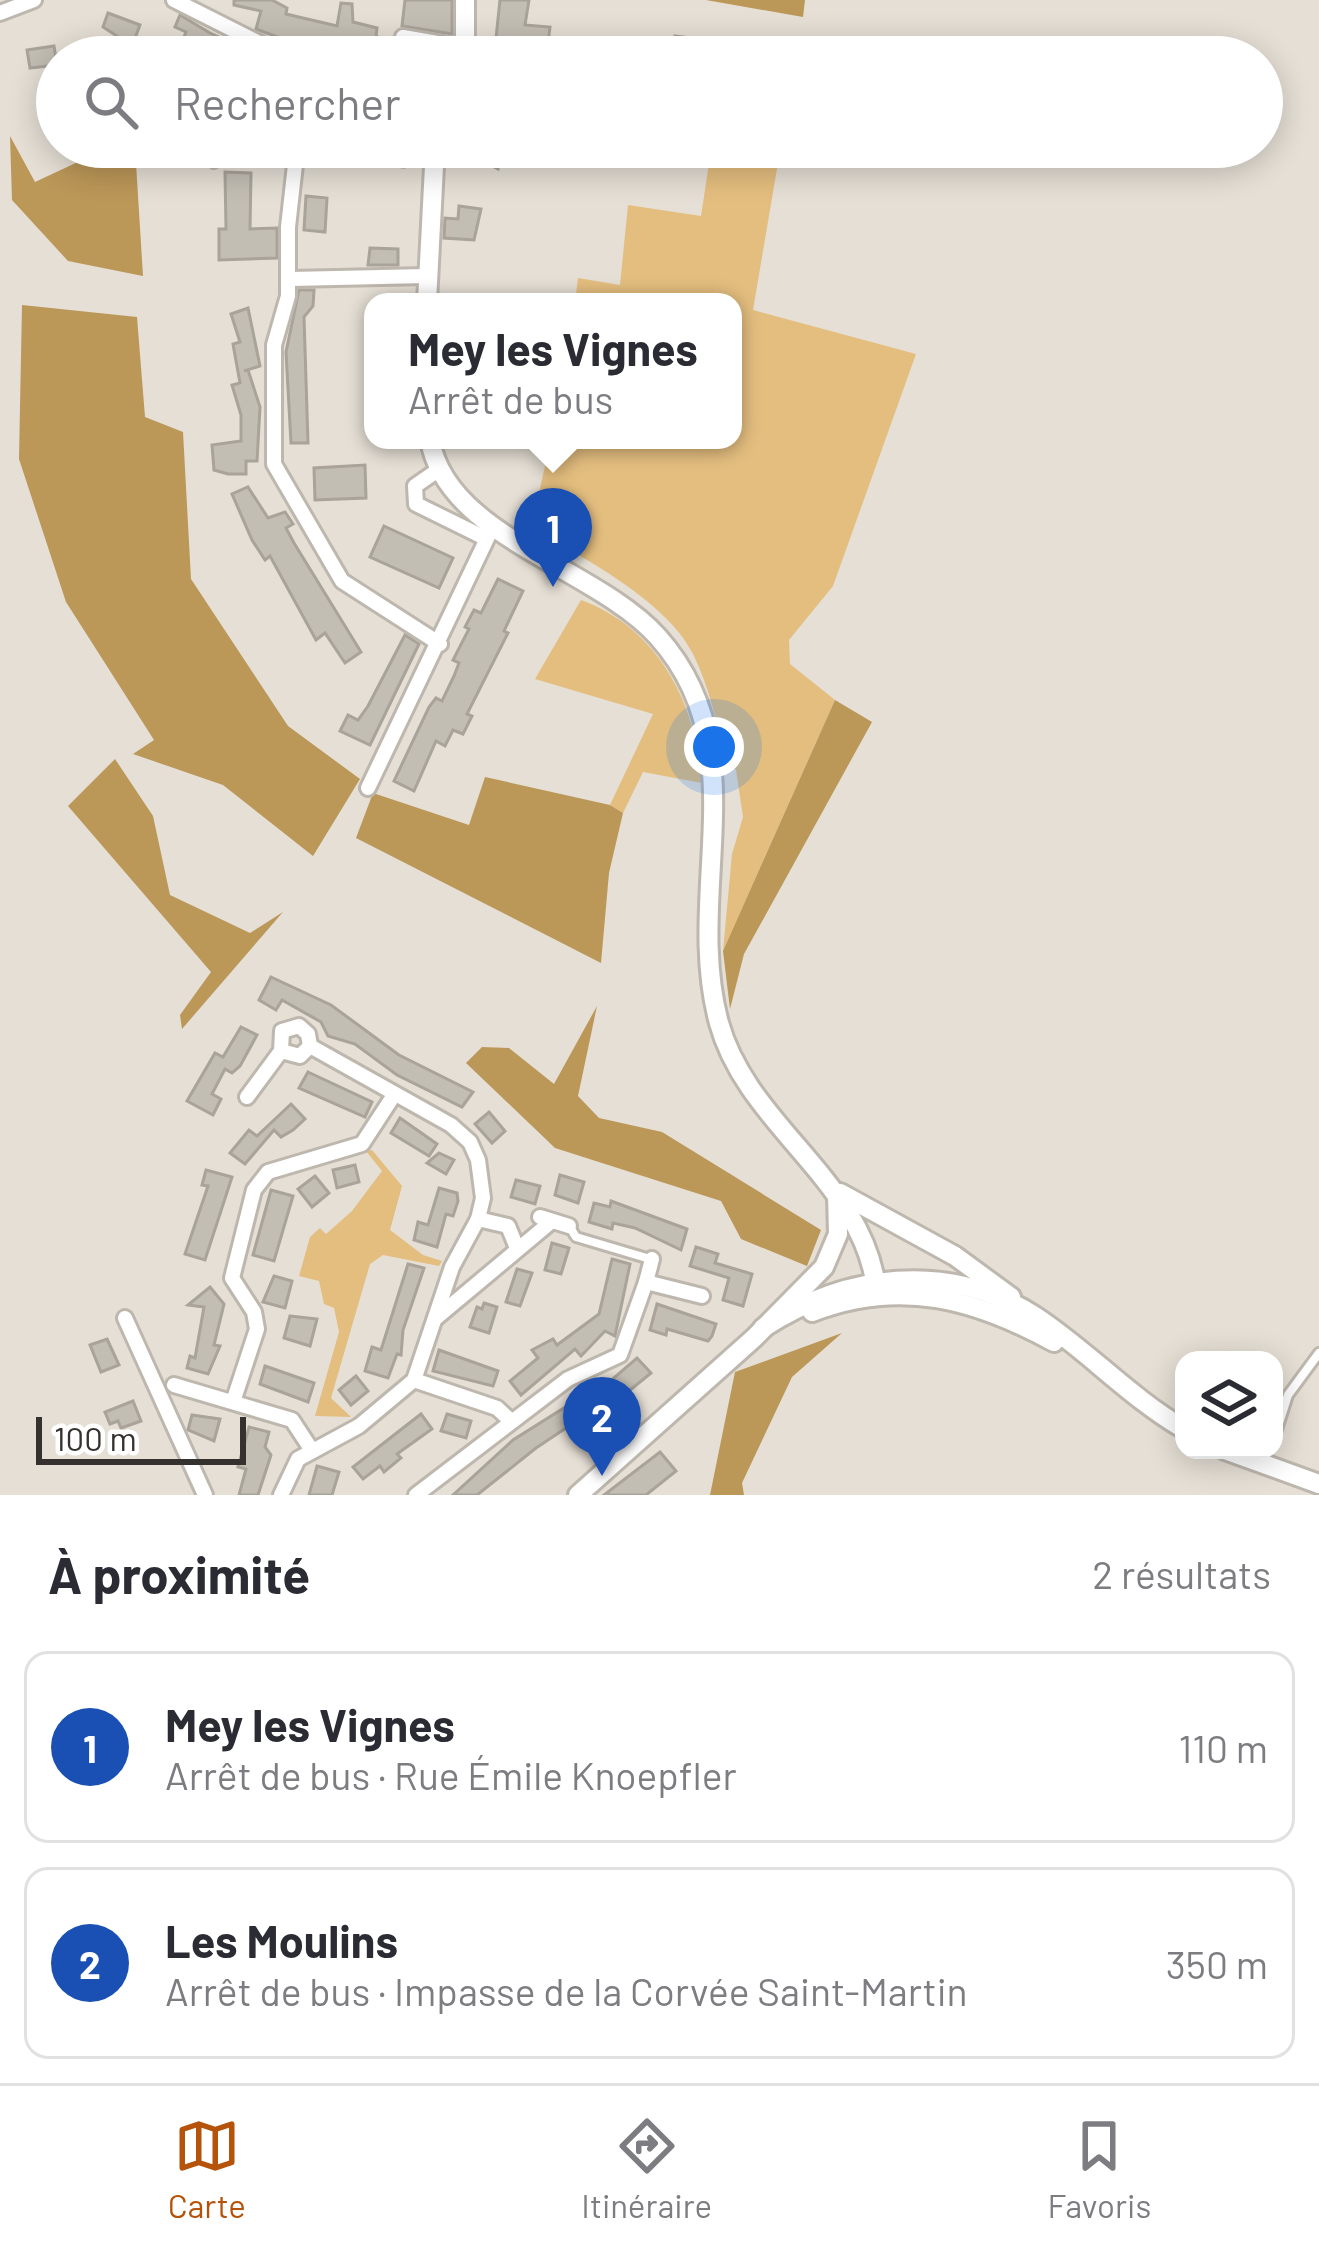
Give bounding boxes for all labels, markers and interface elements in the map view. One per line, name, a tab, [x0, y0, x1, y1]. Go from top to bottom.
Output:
search box	[36, 36, 1283, 168]
icon: search	[78, 69, 144, 135]
text: Rechercher	[174, 75, 401, 129]
popup	[364, 293, 742, 449]
text: Mey les Vignes	[408, 321, 698, 375]
text: Arrêt de bus	[408, 375, 613, 422]
pin: 1	[514, 488, 592, 587]
your location	[684, 717, 744, 777]
map controls	[1175, 1351, 1283, 1459]
button: layers	[1175, 1351, 1283, 1459]
pin: 2	[563, 1377, 641, 1476]
scale bar	[36, 1411, 246, 1464]
text: 100 m	[54, 1418, 137, 1458]
text: À proximité	[48, 1543, 310, 1604]
text: 2 résultats	[1092, 1550, 1271, 1597]
text: Mey les Vignes	[165, 1697, 455, 1751]
text: 1	[83, 1724, 97, 1771]
text: 110 m	[1178, 1724, 1268, 1771]
text: Arrêt de bus · Rue Émile Knoepfler	[165, 1751, 737, 1798]
text: Les Moulins	[165, 1913, 398, 1967]
text: 2	[79, 1940, 101, 1987]
text: 350 m	[1166, 1940, 1268, 1987]
text: Arrêt de bus · Impasse de la Corvée Saint-Martin	[165, 1967, 968, 2014]
tab: Carte	[168, 2113, 246, 2225]
tab: Itinéraire	[581, 2113, 712, 2225]
tab: Favoris	[1048, 2113, 1151, 2225]

